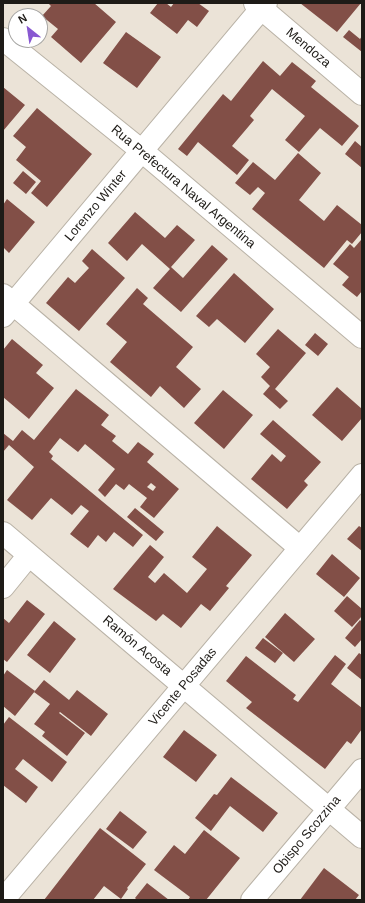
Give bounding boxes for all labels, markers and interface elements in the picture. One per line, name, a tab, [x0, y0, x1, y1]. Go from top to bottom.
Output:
north arrow	[8, 8, 48, 48]
text: N	[16, 11, 29, 26]
street label: Mendoza	[283, 25, 333, 71]
street label: Rua Prefectura Naval Argentina	[108, 122, 258, 252]
street label: Lorenzo Winter	[62, 167, 130, 245]
street label: Ramón Acosta	[99, 613, 175, 679]
street label: Vicente Posadas	[146, 645, 220, 729]
street label: Obispo Scozzina	[270, 793, 344, 877]

